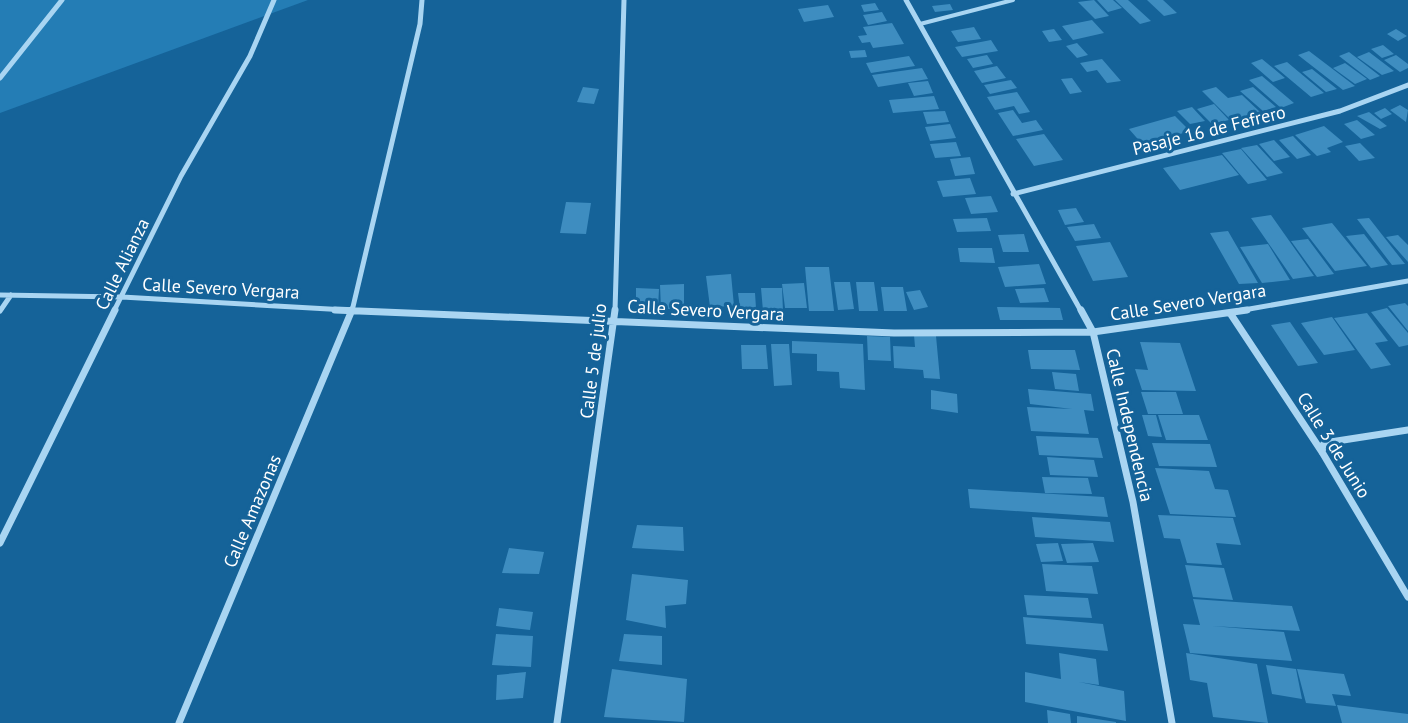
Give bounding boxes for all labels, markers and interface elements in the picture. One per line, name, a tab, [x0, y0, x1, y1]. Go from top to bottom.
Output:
street label: Pasaje 16 de Fefrero	[1130, 100, 1288, 160]
street label: Calle Alianza	[90, 214, 154, 314]
street label: Calle Severo Vergara	[142, 272, 300, 304]
street label: Calle Severo Vergara	[1108, 278, 1268, 326]
street label: Calle Severo Vergara	[627, 294, 785, 326]
street label: Calle 5 de julio	[575, 302, 611, 420]
street label: Calle Independencia	[1101, 346, 1159, 504]
street label: Calle 3 de Junio	[1292, 388, 1376, 502]
street label: Calle Amazonas	[218, 451, 286, 571]

